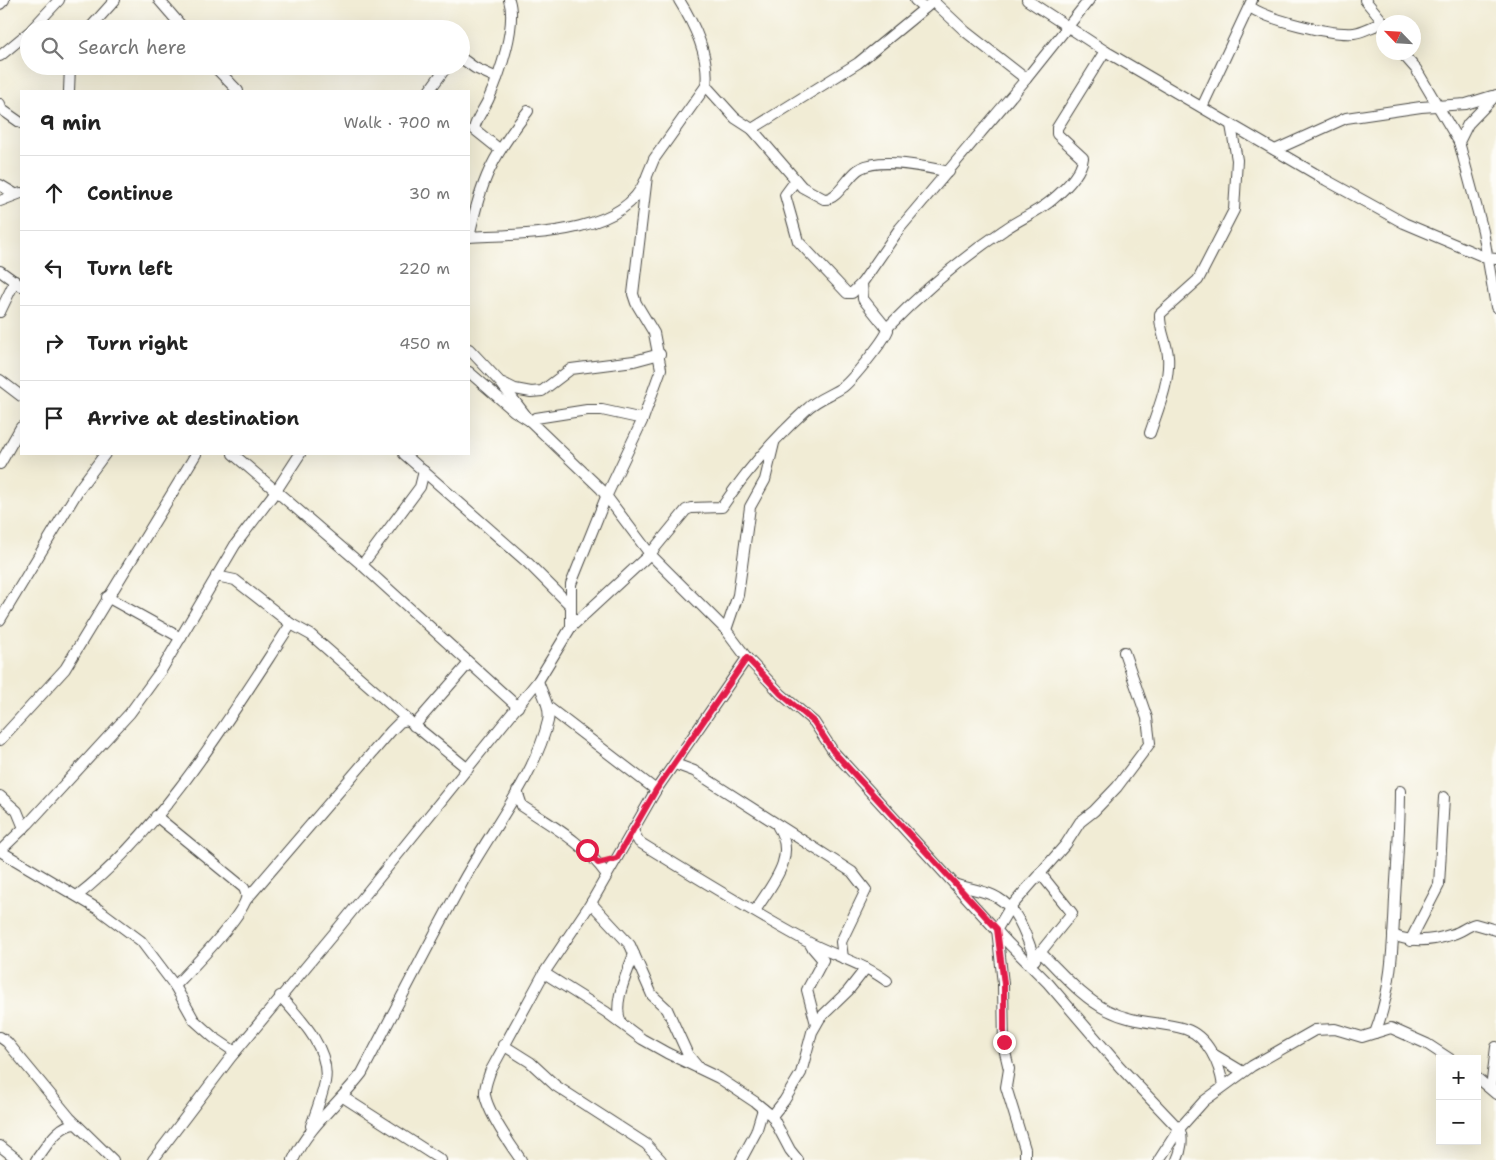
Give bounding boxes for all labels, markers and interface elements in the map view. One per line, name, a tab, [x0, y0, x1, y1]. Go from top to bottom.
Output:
north arrow	[1376, 15, 1421, 60]
search box	[20, 20, 470, 75]
icon: search	[38, 34, 66, 62]
text: Search here	[78, 35, 187, 60]
text: 9 min	[40, 109, 101, 137]
text: Walk · 700 m	[344, 112, 450, 133]
icon: ahead	[40, 179, 68, 207]
text: Continue	[87, 181, 173, 206]
text: 30 m	[409, 183, 450, 204]
icon: left	[40, 254, 68, 282]
text: Turn left	[87, 256, 173, 281]
text: 220 m	[398, 258, 450, 279]
icon: right	[40, 329, 68, 357]
text: Turn right	[87, 331, 188, 356]
text: 450 m	[399, 333, 450, 354]
icon: arrive	[40, 404, 68, 432]
text: Arrive at destination	[87, 406, 299, 431]
route start	[576, 839, 599, 862]
route end	[993, 1031, 1016, 1054]
map controls	[1436, 1055, 1481, 1145]
button: +	[1436, 1055, 1481, 1100]
button: −	[1436, 1100, 1481, 1145]

